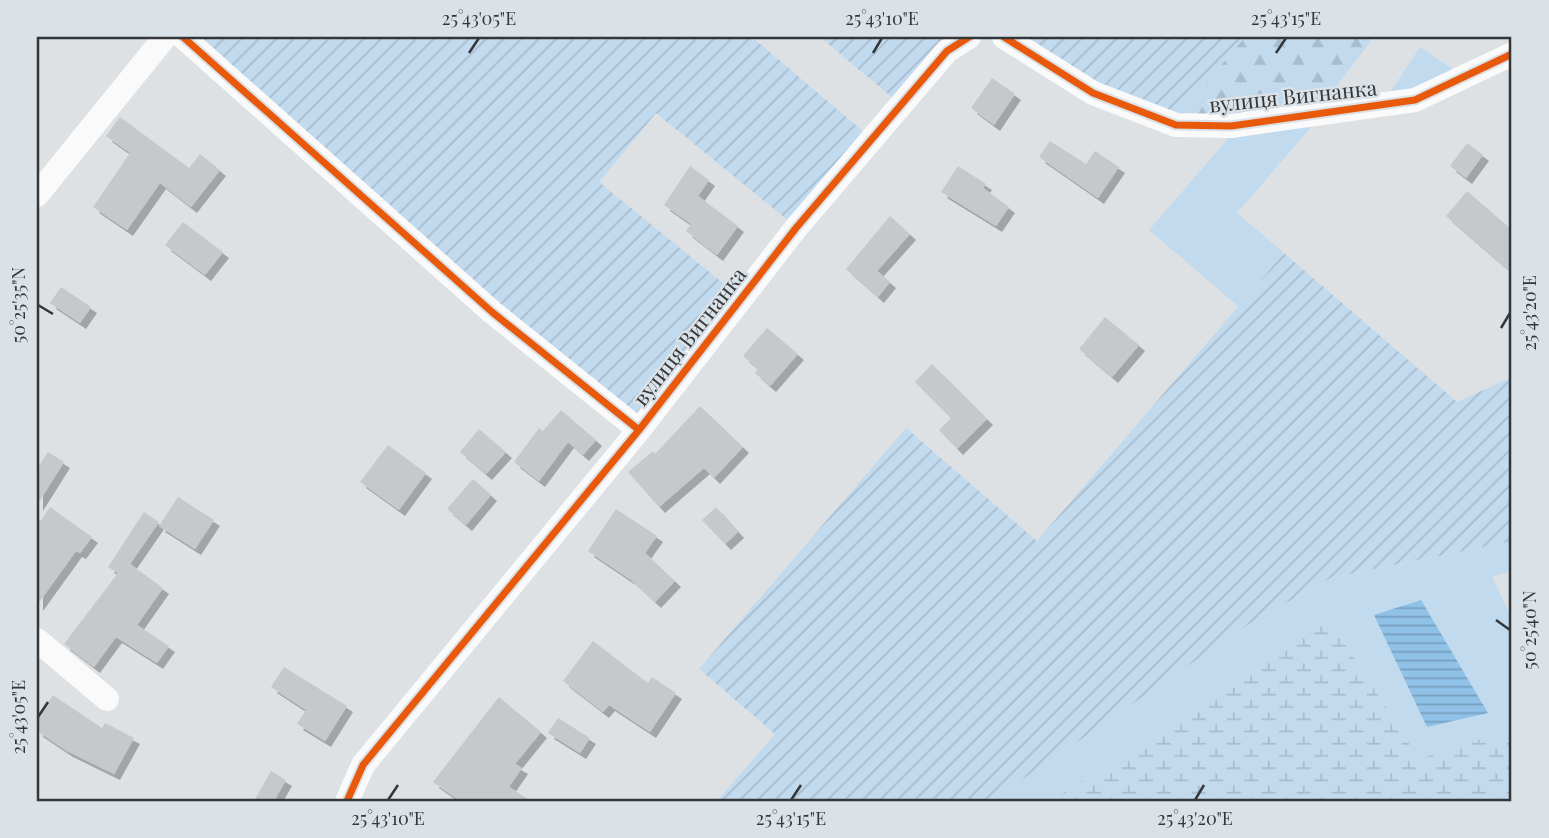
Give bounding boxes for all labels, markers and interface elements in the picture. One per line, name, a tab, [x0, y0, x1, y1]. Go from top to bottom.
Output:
text: 25°43'05"E	[442, 6, 516, 30]
text: 25°43'10"E	[845, 6, 919, 30]
text: 25°43'15"E	[1251, 6, 1321, 30]
street label: вулиця Вигнанка	[1208, 72, 1379, 118]
street label: вулиця Вигнанка	[625, 260, 752, 411]
text: 50°25'35"N	[6, 266, 30, 343]
text: 25°43'20"E	[1517, 275, 1541, 351]
text: 50°25'40"N	[1517, 590, 1541, 669]
text: 25°43'05"E	[6, 680, 30, 754]
text: 25°43'10"E	[351, 806, 425, 830]
text: 25°43'15"E	[756, 806, 826, 830]
text: 25°43'20"E	[1157, 806, 1233, 830]

